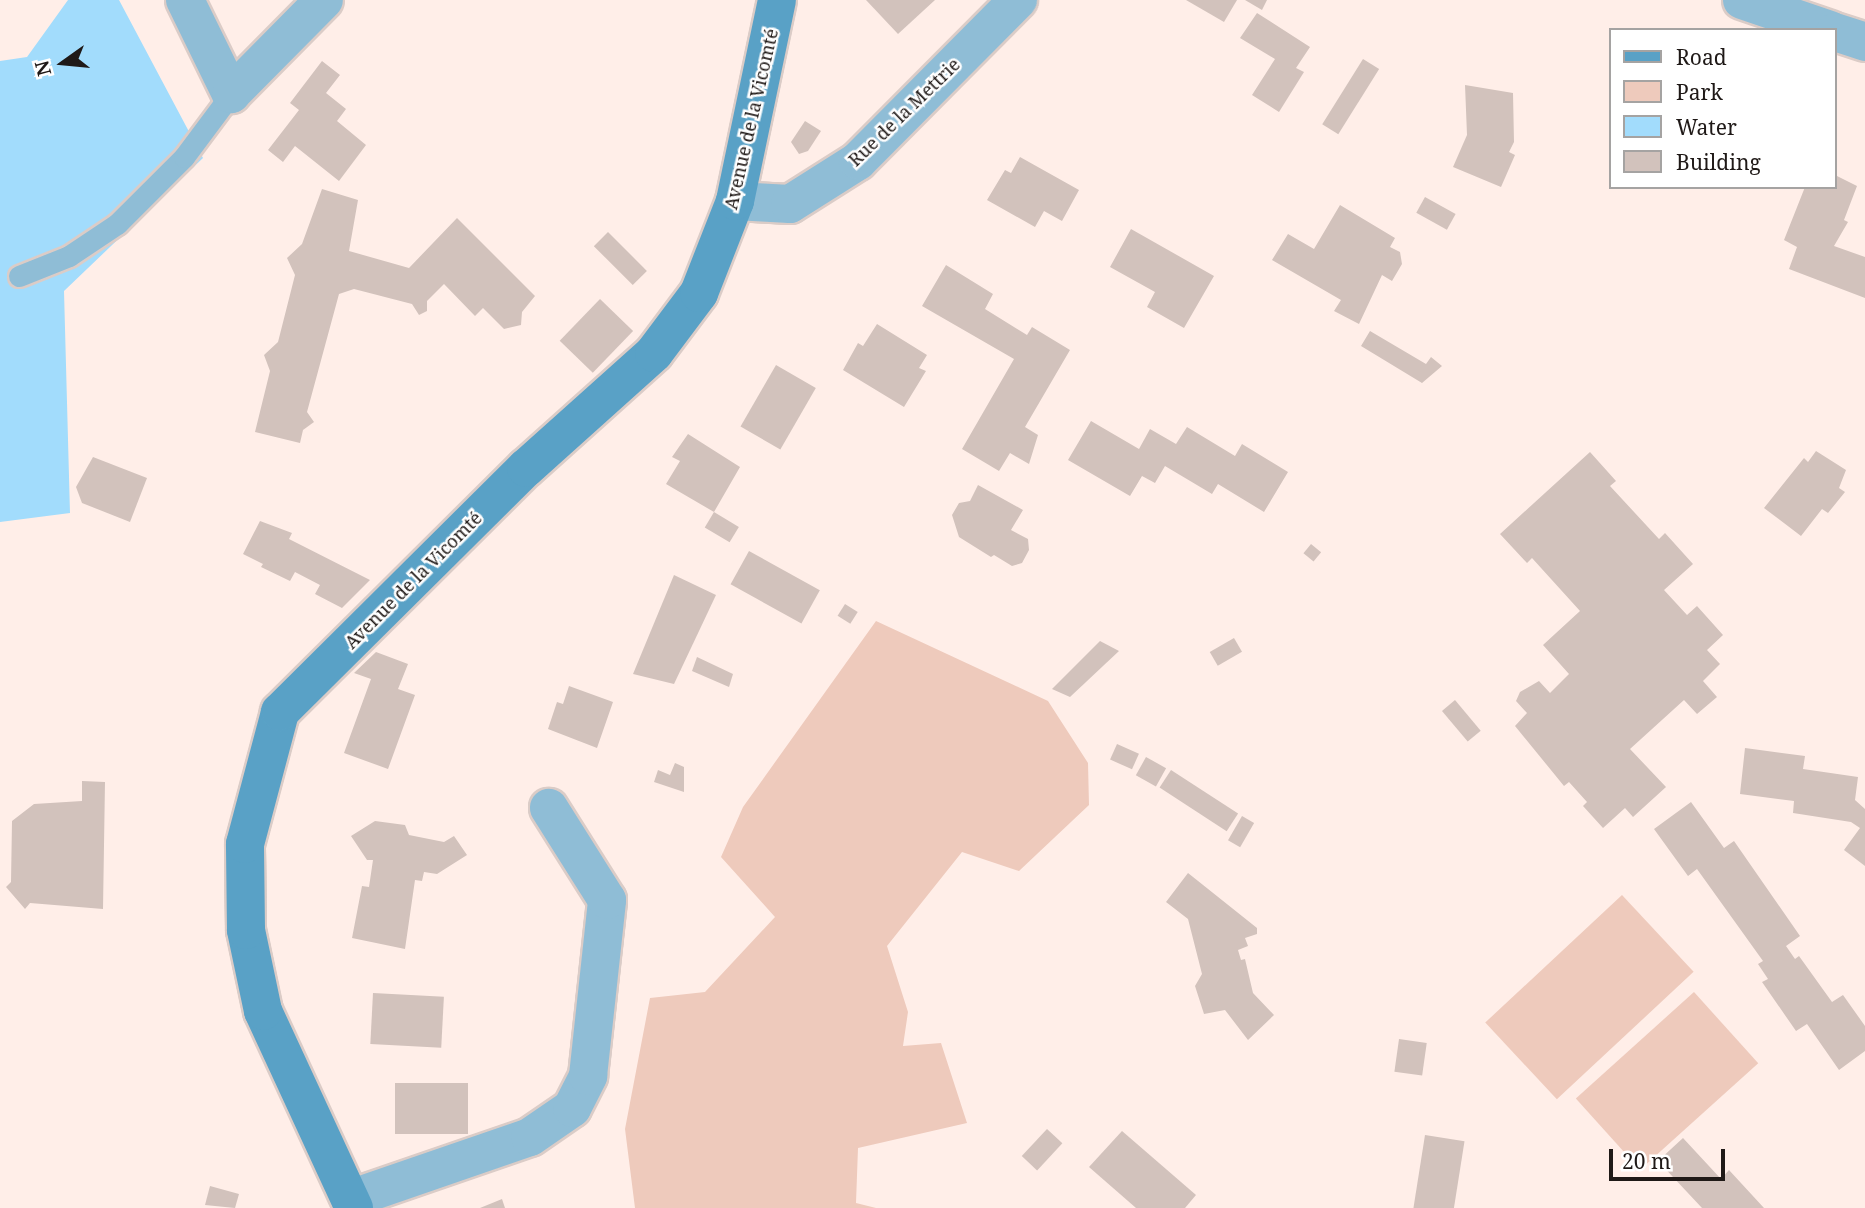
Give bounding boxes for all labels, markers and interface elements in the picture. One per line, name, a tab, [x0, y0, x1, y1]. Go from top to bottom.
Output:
street label: Avenue de la Vicomté	[720, 26, 782, 212]
north arrow	[28, 28, 98, 98]
legend	[1610, 28, 1837, 189]
text: Road	[1676, 43, 1727, 71]
street label: Rue de la Mettrie	[844, 53, 964, 171]
text: N	[28, 58, 57, 79]
text: Park	[1676, 78, 1723, 106]
text: Water	[1676, 113, 1737, 141]
text: Building	[1676, 148, 1761, 176]
street label: Avenue de la Vicomté	[340, 507, 486, 653]
scale bar	[1613, 1134, 1728, 1178]
text: 20 m	[1622, 1147, 1671, 1175]

